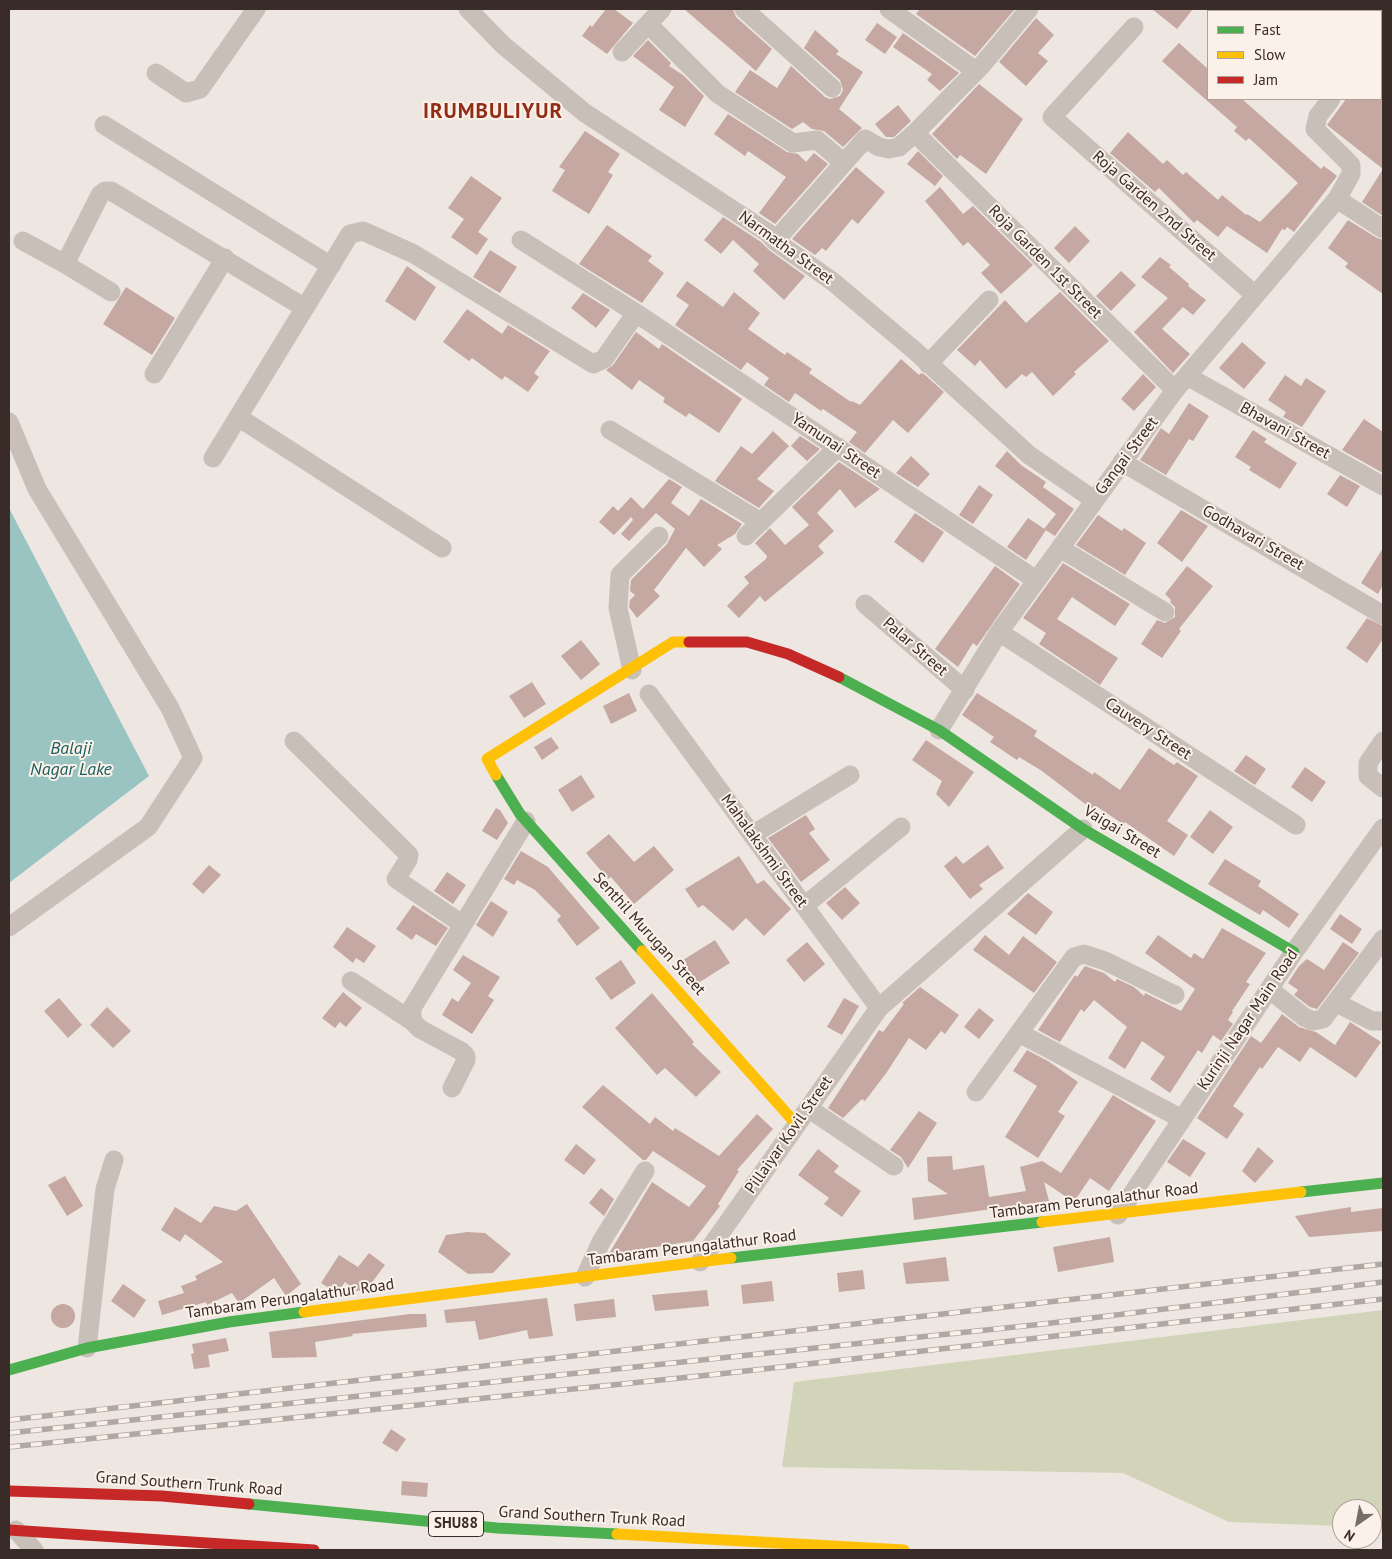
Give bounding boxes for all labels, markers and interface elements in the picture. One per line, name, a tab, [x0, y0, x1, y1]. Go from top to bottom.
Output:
legend	[1207, 10, 1382, 100]
text: Fast	[1254, 20, 1281, 39]
text: Slow	[1254, 45, 1285, 64]
text: Jam	[1254, 70, 1278, 89]
district label: IRUMBULIYUR	[422, 99, 564, 125]
street label: Roja Garden 2nd Street	[1088, 147, 1220, 265]
street label: Roja Garden 1st Street	[984, 201, 1106, 323]
street label: Narmatha Street	[735, 207, 837, 289]
street label: Bhavani Street	[1237, 398, 1333, 464]
street label: Yamunai Street	[788, 409, 884, 483]
street label: Gangai Street	[1092, 413, 1162, 499]
street label: Godhavari Street	[1199, 501, 1307, 575]
street label: Palar Street	[879, 614, 951, 680]
street label: Cauvery Street	[1101, 694, 1195, 764]
water label: Balaji Nagar Lake	[30, 738, 112, 781]
street label: Mahalakshmi Street	[716, 791, 812, 911]
street label: Vaigai Street	[1080, 802, 1164, 862]
street label: Senthil Murugan Street	[589, 869, 709, 999]
street label: Kurinji Nagar Main Road	[1194, 946, 1302, 1094]
street label: Pillaiyar Kovil Street	[741, 1073, 837, 1197]
street label: Tambaram Perungalathur Road	[989, 1179, 1199, 1223]
street label: Tambaram Perungalathur Road	[587, 1226, 797, 1270]
street label: Tambaram Perungalathur Road	[185, 1275, 395, 1323]
street label: Grand Southern Trunk Road	[95, 1468, 283, 1500]
north arrow	[1332, 1499, 1382, 1549]
street label: Grand Southern Trunk Road	[498, 1503, 686, 1531]
road number: SHU88	[428, 1512, 484, 1536]
text: N	[1341, 1526, 1358, 1546]

